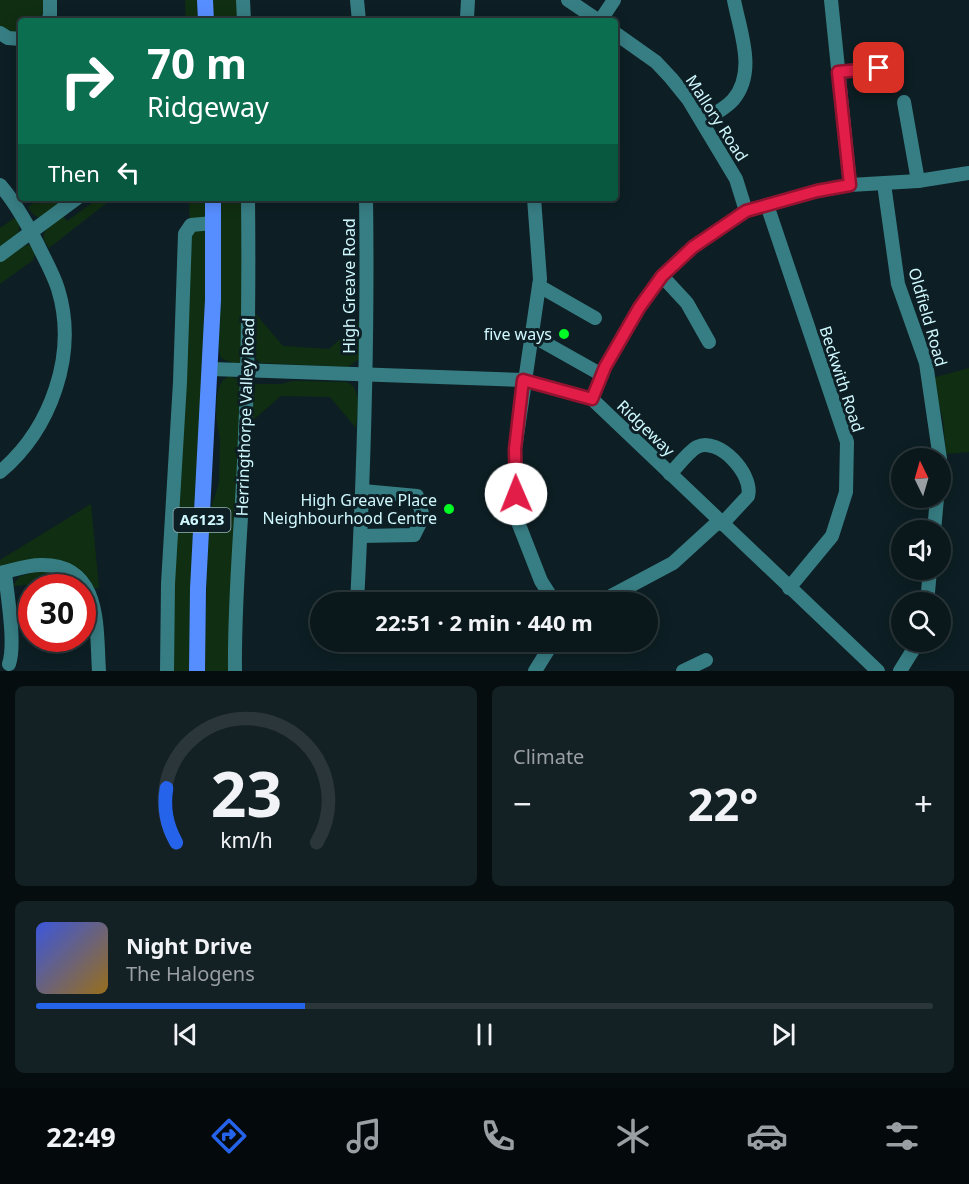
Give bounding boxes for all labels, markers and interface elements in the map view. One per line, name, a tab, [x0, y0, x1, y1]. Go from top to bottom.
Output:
text: 70 m	[147, 34, 247, 91]
icon: right	[48, 42, 126, 120]
pin	[853, 42, 904, 93]
icon: arrive	[862, 51, 895, 84]
street label: Mallory Road	[681, 71, 753, 165]
text: Ridgeway	[147, 88, 269, 125]
icon: left	[112, 156, 145, 189]
text: Then	[48, 158, 100, 188]
street label: High Greave Road	[338, 218, 360, 354]
street label: Oldfield Road	[903, 265, 953, 369]
street label: Herringthorpe Valley Road	[231, 317, 259, 517]
place label: five ways	[484, 323, 552, 345]
street label: Beckwith Road	[814, 323, 870, 435]
marker: five ways	[557, 327, 571, 341]
street label: Ridgeway	[612, 395, 680, 462]
north arrow	[891, 448, 951, 508]
map controls	[891, 448, 951, 652]
position arrow	[484, 462, 548, 526]
place label: High Greave Place Neighbourhood Centre	[263, 489, 437, 529]
marker: High Greave Place Neighbourhood Centre	[442, 502, 456, 516]
road number: A6123	[174, 508, 230, 532]
button: sound	[891, 520, 951, 580]
speed limit sign: 30	[18, 574, 96, 652]
button: search	[891, 592, 951, 652]
text: 22:51 · 2 min · 440 m	[375, 607, 593, 637]
text: Climate	[513, 743, 584, 770]
text: 23	[210, 750, 282, 835]
text: 22°	[688, 773, 758, 834]
text: −	[513, 781, 532, 826]
text: +	[914, 781, 933, 826]
text: km/h	[220, 825, 272, 854]
text: Night Drive	[126, 930, 252, 960]
text: The Halogens	[126, 960, 255, 987]
icon: previous	[169, 1018, 202, 1051]
icon: pause	[468, 1018, 501, 1051]
icon: next	[767, 1018, 800, 1051]
icon: directions	[208, 1115, 250, 1157]
icon: music	[343, 1115, 385, 1157]
icon: phone	[477, 1115, 519, 1157]
icon: climate	[612, 1115, 654, 1157]
icon: car	[746, 1115, 788, 1157]
icon: filters	[881, 1115, 923, 1157]
text: 22:49	[46, 1118, 116, 1155]

